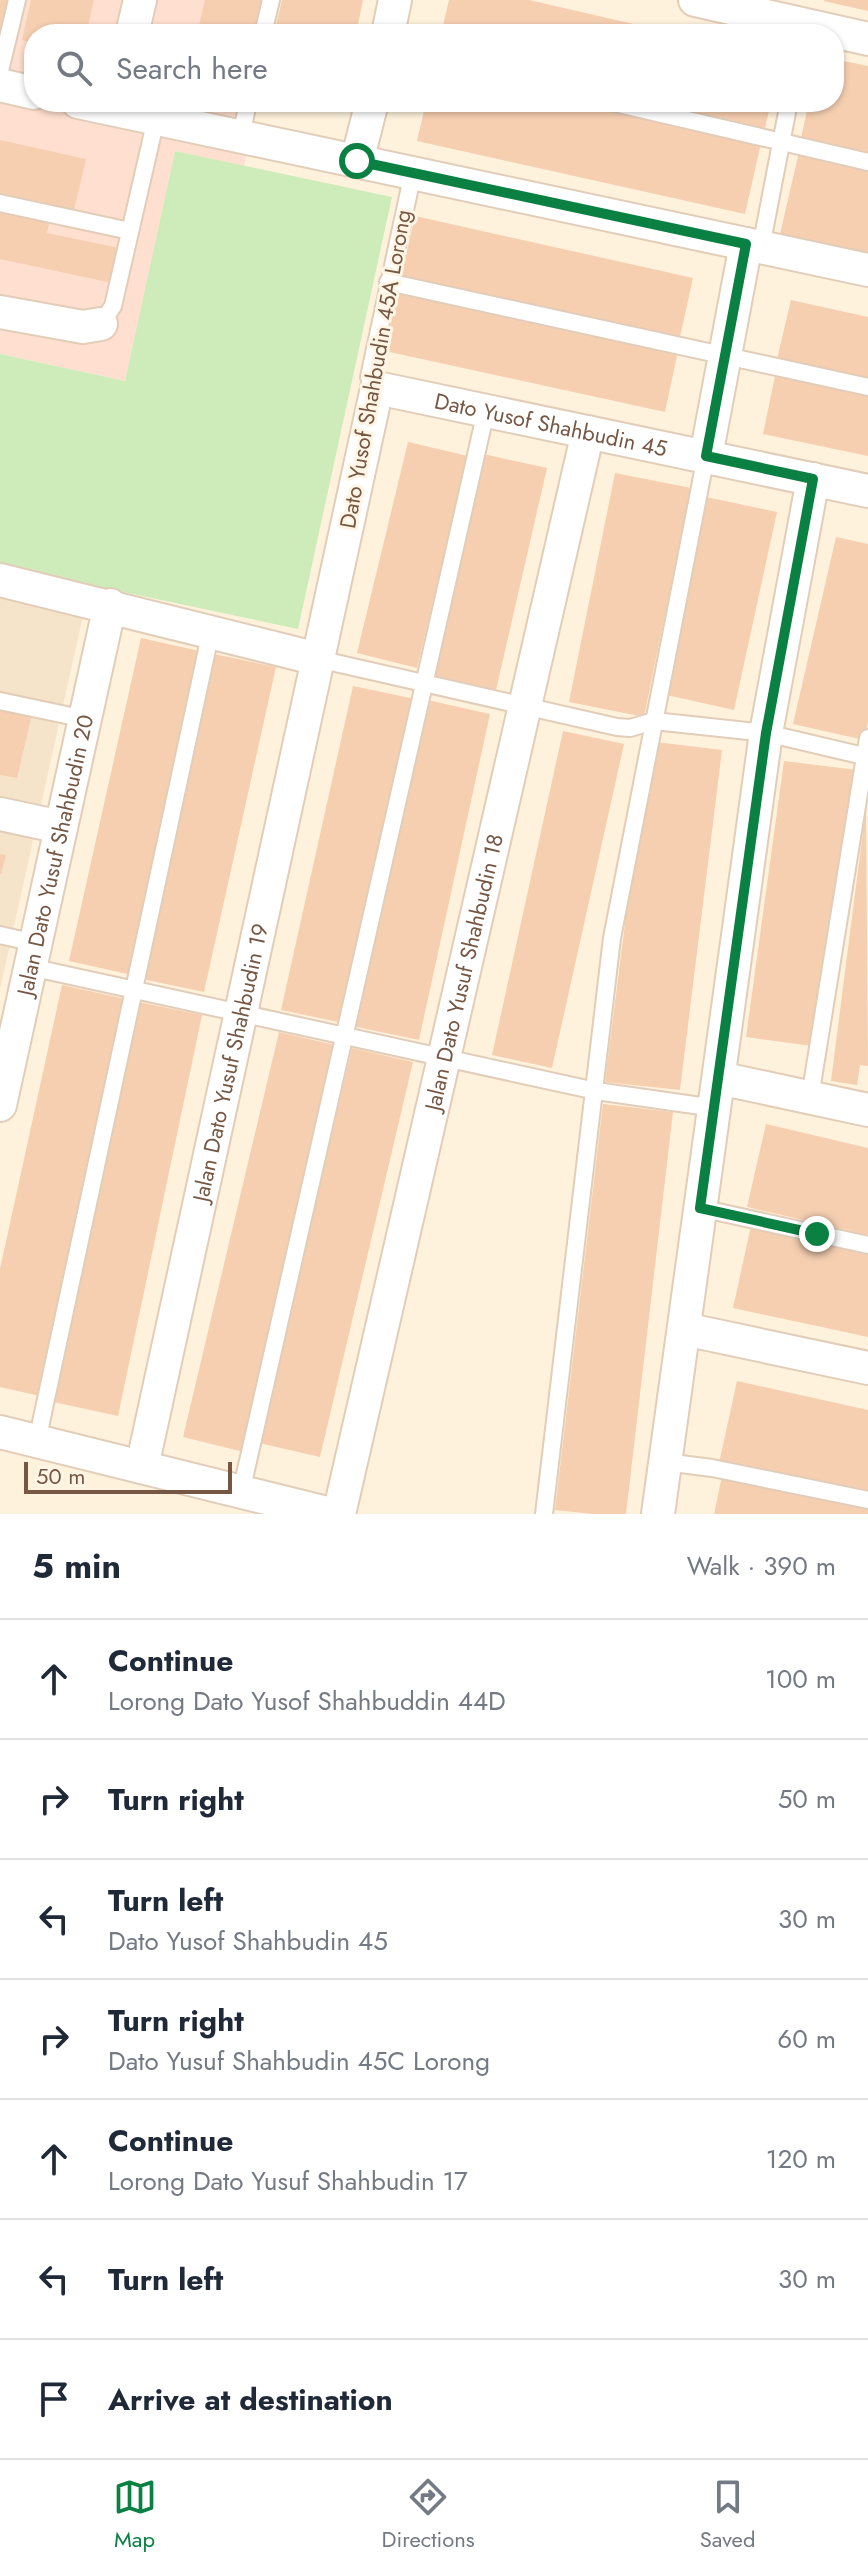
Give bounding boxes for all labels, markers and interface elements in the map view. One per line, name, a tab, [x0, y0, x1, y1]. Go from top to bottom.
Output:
search box	[24, 24, 844, 112]
icon: search	[52, 46, 96, 90]
text: Search here	[116, 47, 268, 90]
route start	[339, 143, 375, 179]
street label: Dato Yusof Shahbudin 45A Lorong	[331, 207, 419, 531]
street label: Dato Yusof Shahbudin 45	[432, 384, 670, 464]
street label: Jalan Dato Yusuf Shahbudin 20	[8, 712, 101, 1001]
street label: Jalan Dato Yusuf Shahbudin 18	[416, 831, 511, 1117]
street label: Jalan Dato Yusuf Shahbudin 19	[184, 921, 276, 1207]
route end	[799, 1216, 835, 1252]
scale bar	[24, 1458, 232, 1494]
text: 50 m	[36, 1460, 85, 1492]
text: 5 min	[32, 1542, 121, 1591]
text: Walk · 390 m	[687, 1547, 836, 1585]
text: Continue	[108, 1639, 234, 1682]
icon: ahead	[32, 1657, 76, 1701]
text: 100 m	[765, 1660, 836, 1698]
text: Lorong Dato Yusof Shahbuddin 44D	[108, 1682, 506, 1720]
icon: right	[32, 1777, 76, 1821]
text: Turn right	[108, 1778, 244, 1821]
text: 50 m	[778, 1780, 836, 1818]
text: Turn left	[108, 1879, 223, 1922]
icon: left	[32, 1897, 76, 1941]
text: 30 m	[778, 1900, 836, 1938]
text: Dato Yusof Shahbudin 45	[108, 1922, 388, 1960]
text: Turn right	[108, 1999, 244, 2042]
icon: right	[32, 2017, 76, 2061]
text: 60 m	[777, 2020, 836, 2058]
text: Dato Yusuf Shahbudin 45C Lorong	[108, 2042, 490, 2080]
text: Continue	[108, 2119, 234, 2162]
icon: ahead	[32, 2137, 76, 2181]
text: 120 m	[766, 2140, 836, 2178]
text: Lorong Dato Yusuf Shahbudin 17	[108, 2162, 468, 2200]
icon: left	[32, 2257, 76, 2301]
text: Turn left	[108, 2258, 223, 2301]
text: 30 m	[778, 2260, 836, 2298]
icon: arrive	[32, 2377, 76, 2421]
text: Arrive at destination	[108, 2378, 393, 2421]
tab: Map	[113, 2475, 157, 2555]
tab: Directions	[382, 2475, 475, 2555]
tab: Saved	[700, 2475, 755, 2555]

